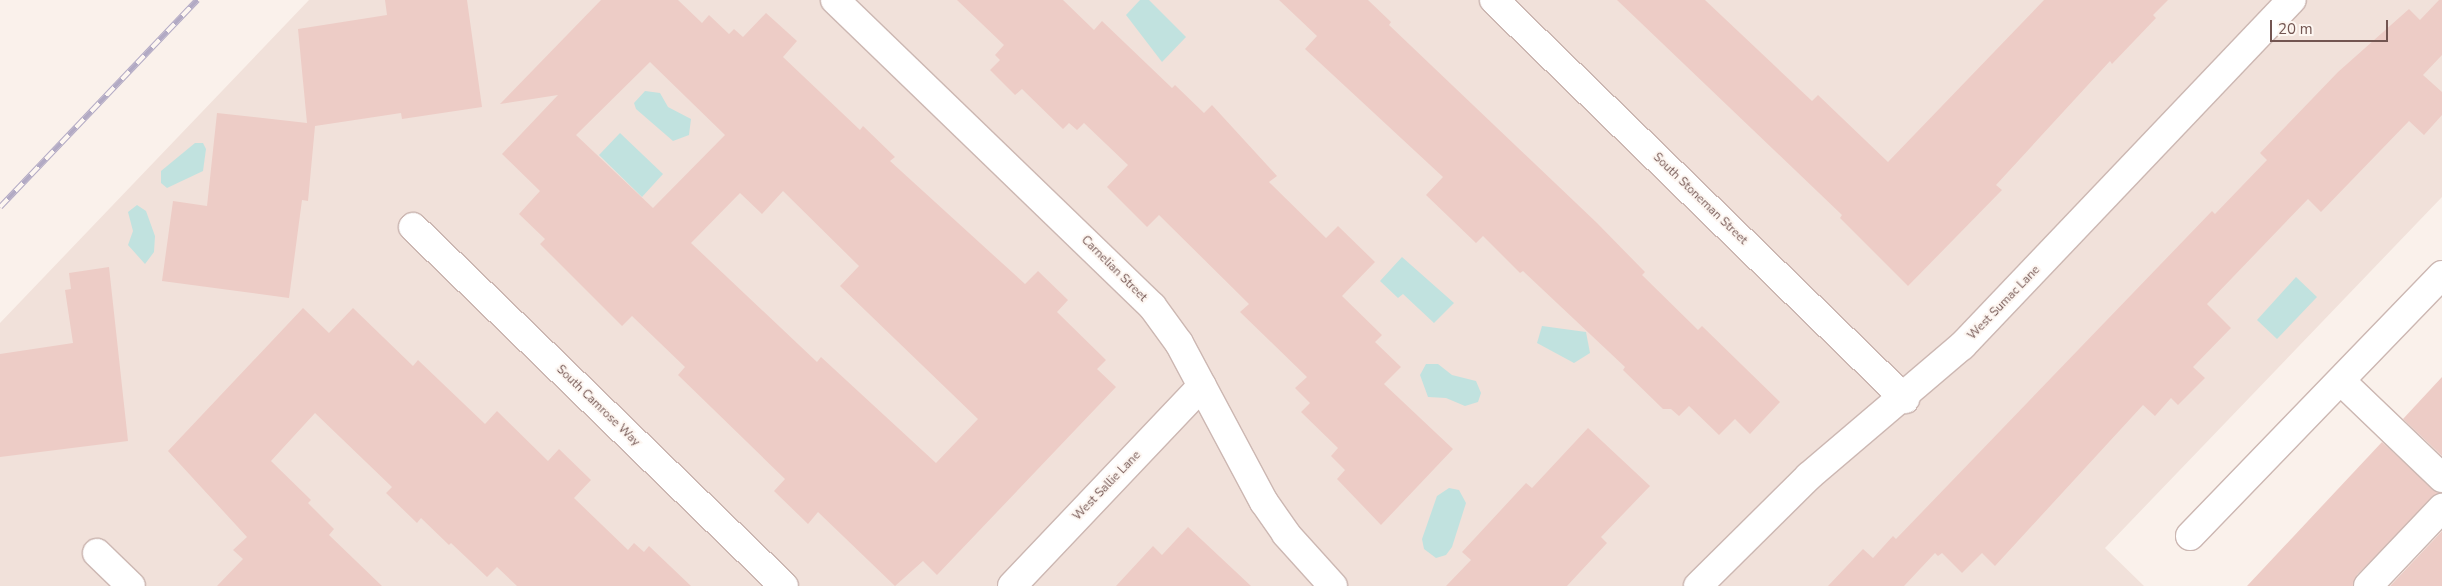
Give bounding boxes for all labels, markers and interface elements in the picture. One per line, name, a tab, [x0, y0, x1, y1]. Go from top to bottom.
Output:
scale bar	[2272, 10, 2390, 42]
text: 20 m	[2278, 19, 2313, 39]
street label: South Stoneman Street	[1650, 150, 1750, 248]
street label: Carnelian Street	[1078, 233, 1150, 305]
street label: West Sumac Lane	[1965, 263, 2043, 343]
street label: South Camrose Way	[553, 362, 643, 450]
street label: West Sallie Lane	[1070, 448, 1144, 524]

